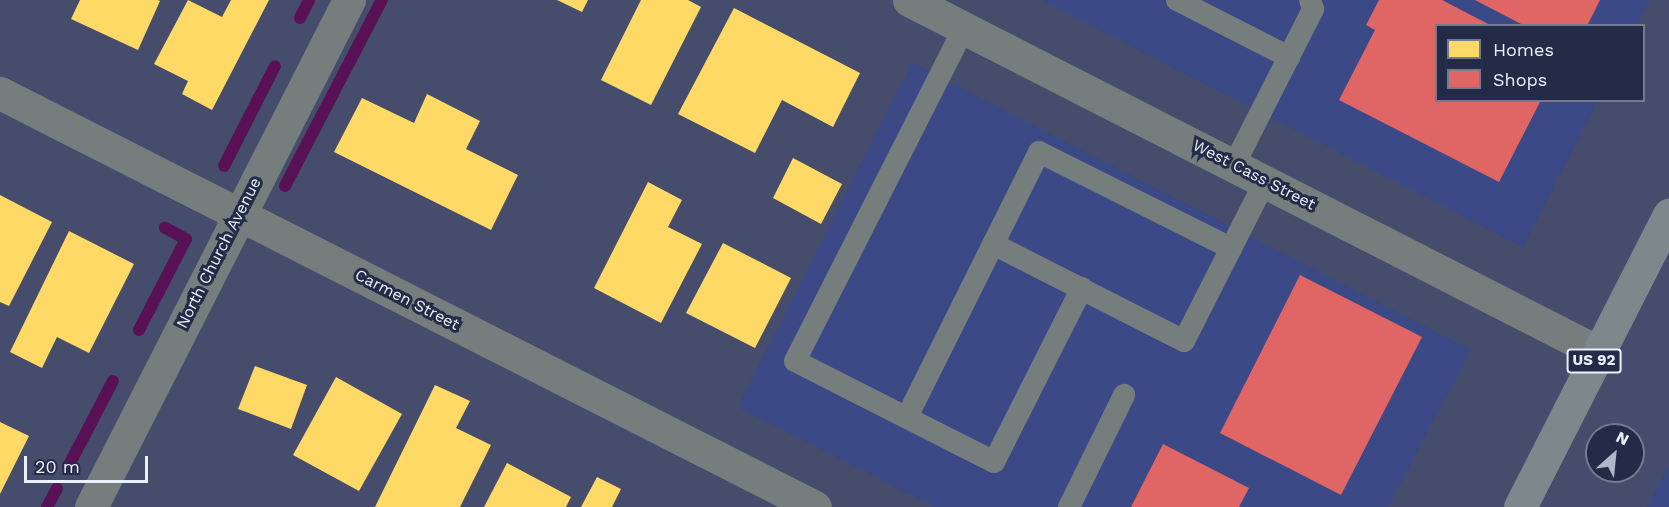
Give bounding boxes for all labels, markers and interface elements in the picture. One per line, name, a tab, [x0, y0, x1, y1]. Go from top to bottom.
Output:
legend	[1435, 24, 1645, 102]
text: Homes	[1493, 39, 1554, 60]
text: Shops	[1493, 69, 1547, 90]
street label: West Cass Street	[1189, 136, 1319, 214]
street label: North Church Avenue	[172, 174, 266, 332]
street label: Carmen Street	[352, 265, 462, 335]
road number: US 92	[1566, 349, 1622, 373]
north arrow	[1585, 423, 1645, 483]
text: N	[1613, 427, 1632, 449]
scale bar	[27, 444, 152, 482]
text: 20 m	[35, 456, 80, 477]

